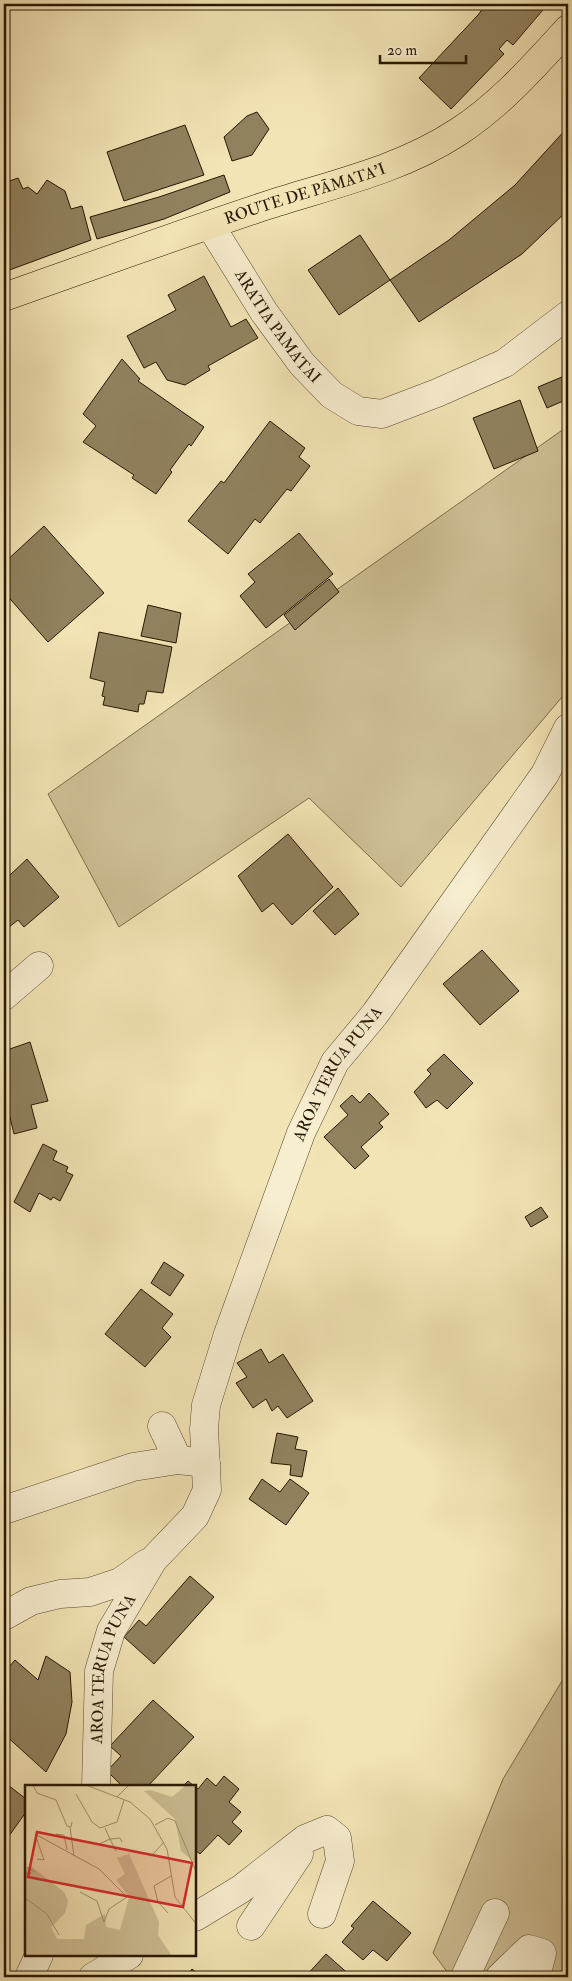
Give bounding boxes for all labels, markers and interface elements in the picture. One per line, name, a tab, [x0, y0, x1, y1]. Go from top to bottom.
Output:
scale bar	[380, 32, 466, 64]
text: 20 m	[387, 41, 417, 60]
street label: ROUTE DE PĀMATA'I	[222, 159, 388, 229]
street label: ARATIA PAMATAI	[230, 265, 325, 387]
street label: AROA TERUA PUNA	[289, 1003, 387, 1145]
street label: AROA TERUA PUNA	[87, 1591, 140, 1745]
inset map	[25, 1785, 196, 1956]

